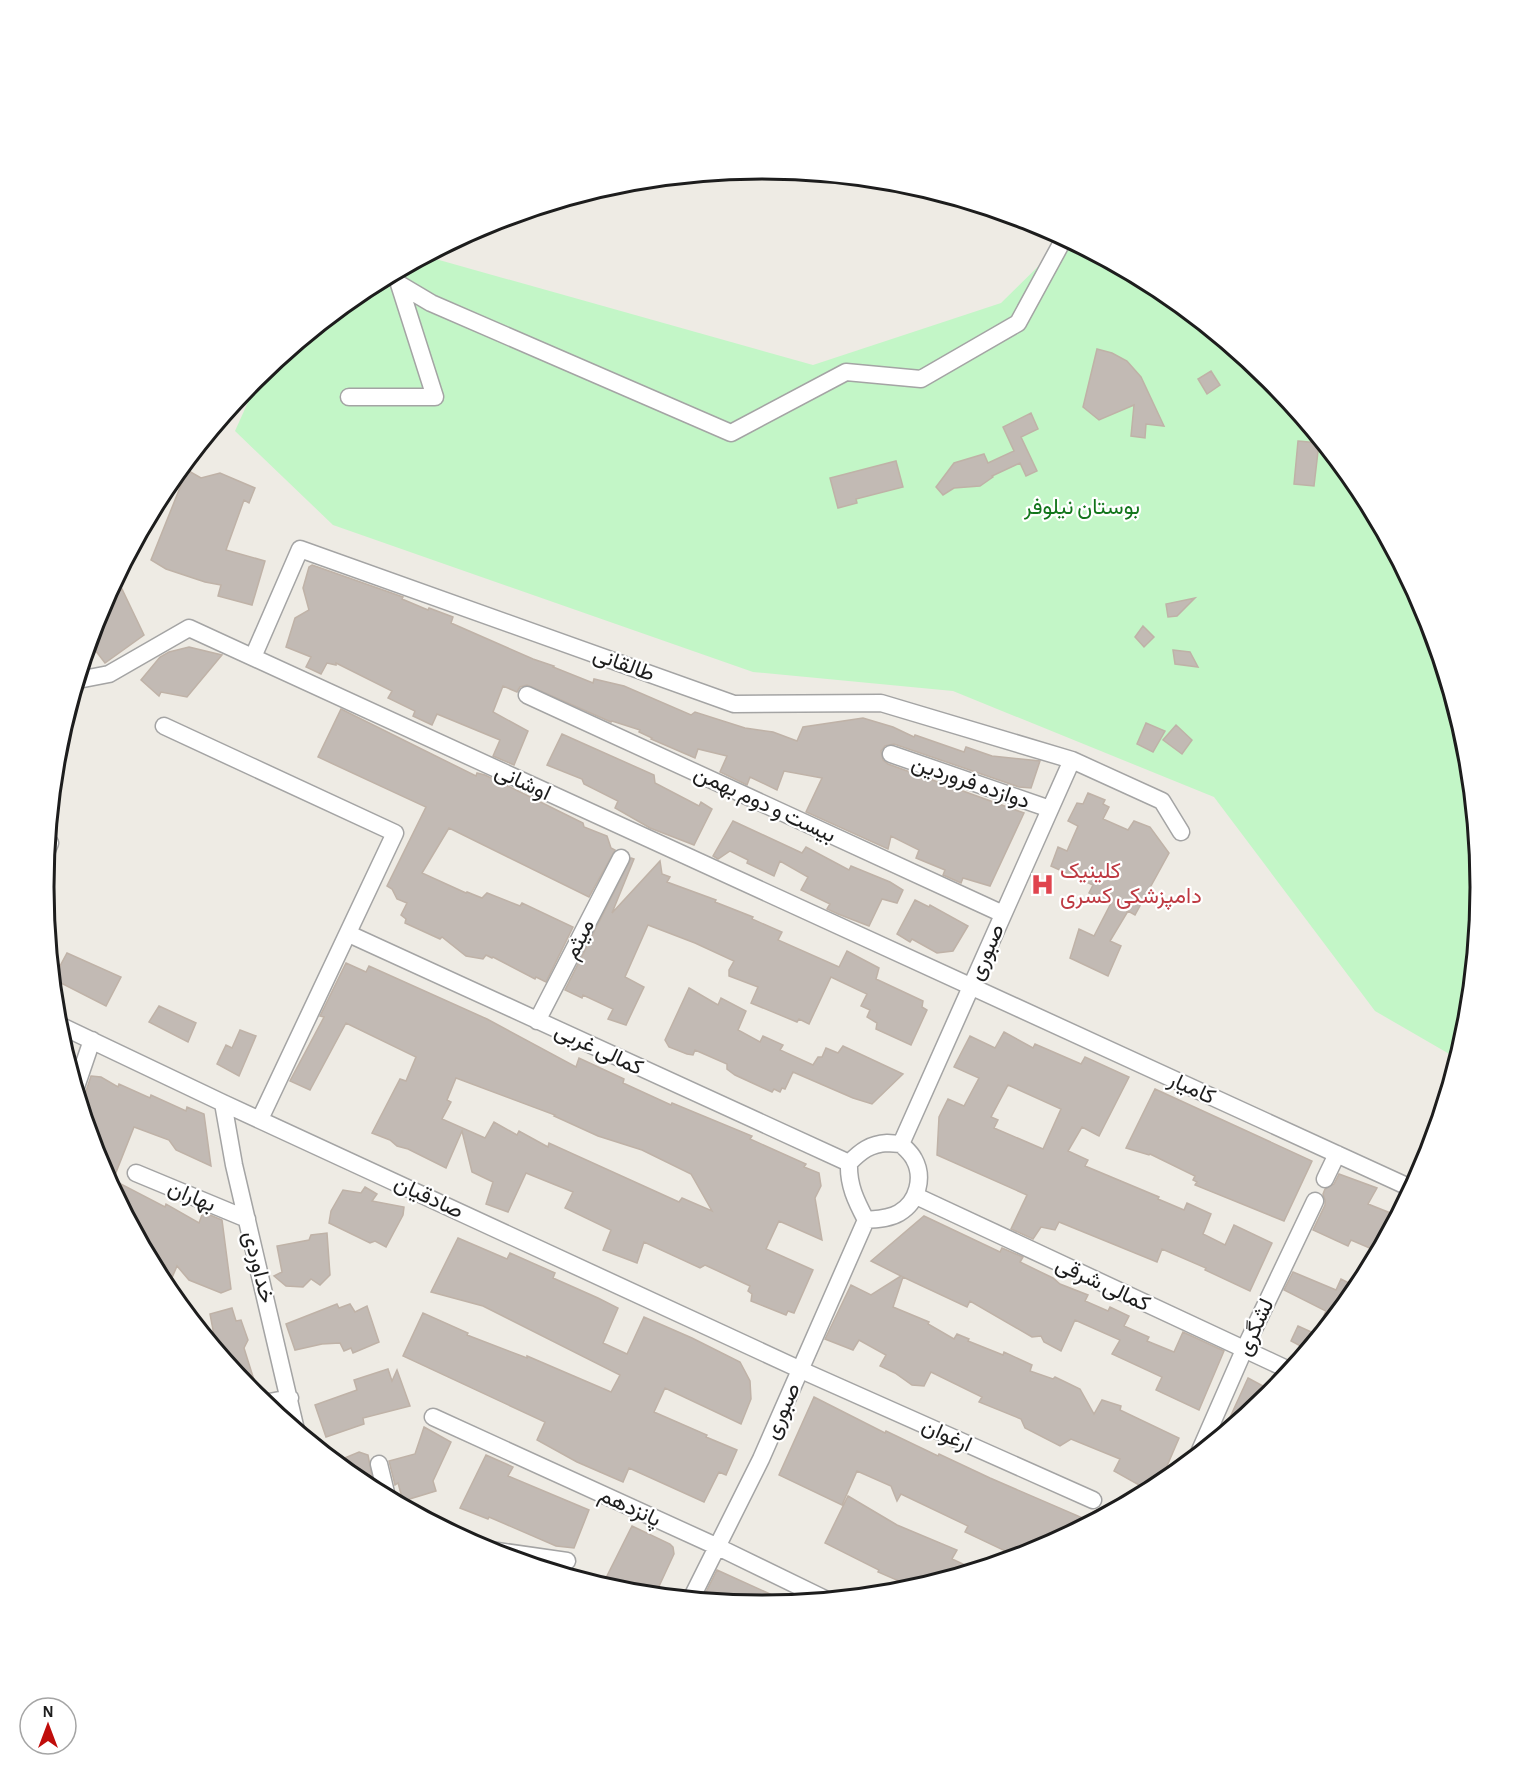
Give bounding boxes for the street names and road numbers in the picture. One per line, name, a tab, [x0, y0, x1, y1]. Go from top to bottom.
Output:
street label: طالقانی	[590, 643, 658, 687]
street label: دوازده فروردین	[908, 752, 1033, 814]
street label: اوشانی	[491, 760, 554, 806]
street label: بیست و دوم بهمن	[690, 762, 839, 849]
street label: میثم	[560, 915, 601, 964]
street label: صبوری	[964, 921, 1010, 984]
street label: کمالی غربی	[551, 1019, 647, 1081]
street label: کامیار	[1164, 1067, 1219, 1110]
street label: صادقیان	[391, 1172, 467, 1223]
street label: بهاران	[164, 1176, 219, 1218]
street label: خداوردی	[238, 1229, 279, 1306]
street label: کمالی شرقی	[1052, 1253, 1154, 1317]
street label: لشگری	[1232, 1295, 1279, 1360]
street label: صبوری	[760, 1380, 806, 1443]
street label: ارغوان	[918, 1414, 975, 1457]
street label: پانزدهم	[594, 1483, 664, 1534]

